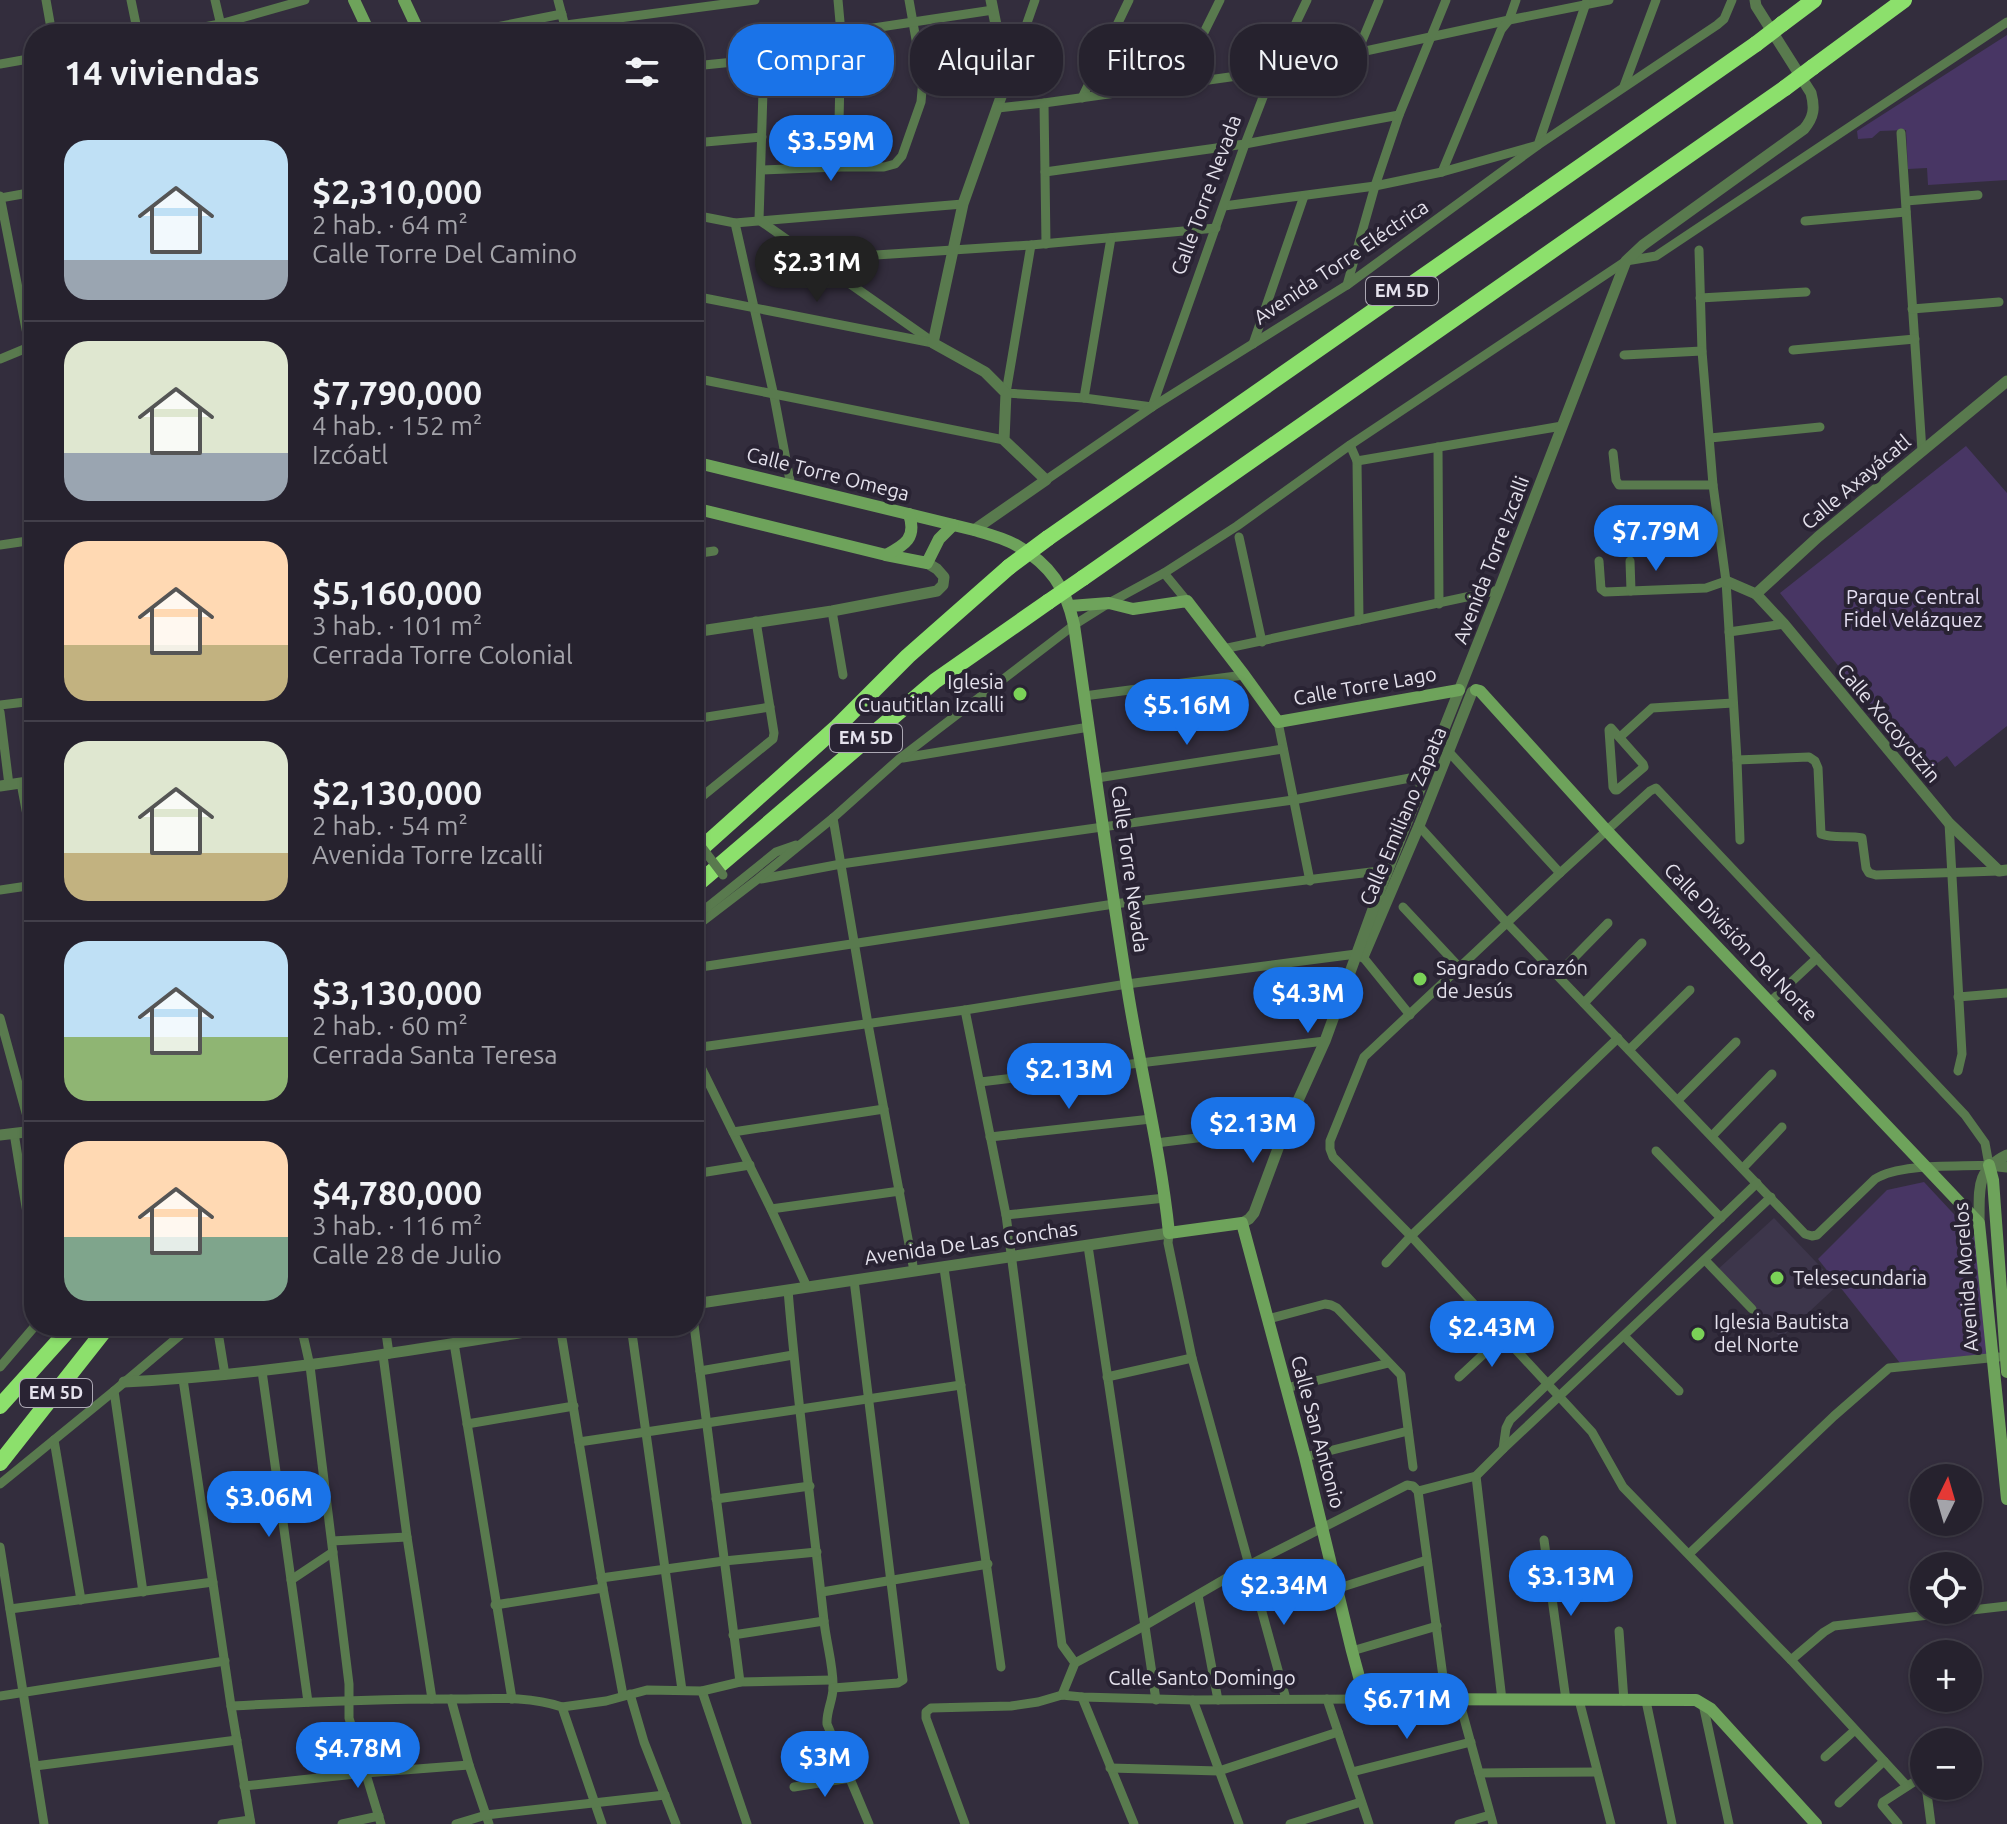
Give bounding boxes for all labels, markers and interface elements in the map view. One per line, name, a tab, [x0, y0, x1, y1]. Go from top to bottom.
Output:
chip: Comprar	[728, 24, 894, 96]
chip: Alquilar	[910, 24, 1063, 96]
chip: Filtros	[1079, 24, 1214, 96]
chip: Nuevo	[1230, 24, 1367, 96]
icon: filters	[620, 50, 664, 94]
text: 14 viviendas	[64, 53, 260, 91]
street label: Calle Torre Nevada	[1166, 112, 1245, 278]
pin: $3.59M	[766, 115, 896, 183]
text: $3.59M	[787, 126, 875, 155]
icon: home	[128, 172, 224, 268]
text: $2,310,000	[312, 172, 482, 210]
street label: Avenida Torre Eléctrica	[1249, 195, 1432, 329]
text: 2 hab. · 64 m²	[312, 210, 468, 239]
pin: $2.31M	[752, 236, 882, 304]
text: Calle Torre Del Camino	[312, 239, 577, 268]
text: $2.31M	[773, 247, 861, 276]
road number: EM 5D	[1366, 277, 1438, 305]
icon: home	[128, 373, 224, 469]
text: $7,790,000	[312, 373, 482, 411]
text: 4 hab. · 152 m²	[312, 411, 482, 440]
street label: Calle Axayácatl	[1797, 429, 1915, 534]
text: Izcóatl	[312, 440, 388, 469]
street label: Calle Torre Omega	[744, 442, 912, 505]
street label: Avenida Torre Izcalli	[1448, 473, 1533, 647]
pin: $7.79M	[1591, 505, 1721, 573]
text: $7.79M	[1612, 516, 1700, 545]
icon: home	[128, 573, 224, 669]
text: $5,160,000	[312, 573, 482, 611]
park label: Parque Central Fidel Velázquez	[1844, 585, 1982, 631]
text: 3 hab. · 101 m²	[312, 611, 482, 640]
text: Cerrada Torre Colonial	[312, 640, 573, 669]
street label: Calle Xocoyotzin	[1833, 659, 1946, 787]
street label: Calle Torre Lago	[1292, 662, 1438, 709]
place label: Iglesia Cuautitlan Izcalli	[858, 670, 1004, 716]
pin: $5.16M	[1122, 679, 1252, 747]
marker: Iglesia Cuautitlan Izcalli	[1011, 685, 1029, 703]
text: $5.16M	[1143, 690, 1231, 719]
street label: Calle Emiliano Zapata	[1354, 723, 1451, 909]
road number: EM 5D	[830, 724, 902, 752]
icon: home	[128, 773, 224, 869]
text: $2,130,000	[312, 773, 482, 811]
street label: Calle Torre Nevada	[1107, 784, 1154, 954]
text: 2 hab. · 54 m²	[312, 811, 468, 840]
text: Avenida Torre Izcalli	[312, 840, 543, 869]
street label: Calle División Del Norte	[1660, 858, 1823, 1025]
place label: Sagrado Corazón de Jesús	[1436, 956, 1588, 1002]
pin: $4.3M	[1252, 967, 1364, 1035]
marker: Sagrado Corazón de Jesús	[1411, 970, 1429, 988]
icon: home	[128, 973, 224, 1069]
text: $3,130,000	[312, 973, 482, 1011]
text: $4.3M	[1271, 978, 1345, 1007]
text: 2 hab. · 60 m²	[312, 1011, 468, 1040]
text: Cerrada Santa Teresa	[312, 1040, 558, 1069]
pin: $2.13M	[1004, 1043, 1134, 1111]
text: $2.13M	[1025, 1054, 1113, 1083]
pin: $2.13M	[1188, 1097, 1318, 1165]
text: $2.13M	[1209, 1108, 1297, 1137]
icon: home	[128, 1173, 224, 1269]
text: $4,780,000	[312, 1173, 482, 1211]
street label: Avenida Morelos	[1949, 1202, 1982, 1352]
text: 3 hab. · 116 m²	[312, 1211, 482, 1240]
street label: Avenida De Las Conchas	[863, 1216, 1079, 1269]
text: Calle 28 de Julio	[312, 1240, 502, 1269]
place label: Telesecundaria	[1793, 1266, 1927, 1289]
marker: Telesecundaria	[1768, 1269, 1786, 1287]
pin: $2.43M	[1427, 1301, 1557, 1369]
place label: Iglesia Bautista del Norte	[1714, 1310, 1849, 1356]
text: $2.43M	[1448, 1312, 1536, 1341]
marker: Iglesia Bautista del Norte	[1689, 1325, 1707, 1343]
street label: Calle San Antonio	[1287, 1353, 1350, 1511]
road number: EM 5D	[20, 1379, 92, 1407]
north arrow	[1910, 1464, 1982, 1536]
map controls	[1910, 1464, 1982, 1800]
pin: $3.06M	[204, 1471, 334, 1539]
text: $3.06M	[225, 1482, 313, 1511]
pin: $3.13M	[1506, 1550, 1636, 1618]
button: locate	[1910, 1552, 1982, 1624]
pin: $2.34M	[1219, 1559, 1349, 1627]
text: $3.13M	[1527, 1561, 1615, 1590]
text: $2.34M	[1240, 1570, 1328, 1599]
button: +	[1910, 1640, 1982, 1712]
street label: Calle Santo Domingo	[1108, 1666, 1296, 1689]
pin: $6.71M	[1342, 1673, 1472, 1741]
text: $6.71M	[1363, 1684, 1451, 1713]
pin: $4.78M	[293, 1722, 423, 1790]
button: −	[1910, 1728, 1982, 1800]
pin: $3M	[786, 1731, 864, 1799]
text: $4.78M	[314, 1733, 402, 1762]
text: $3M	[799, 1742, 851, 1771]

